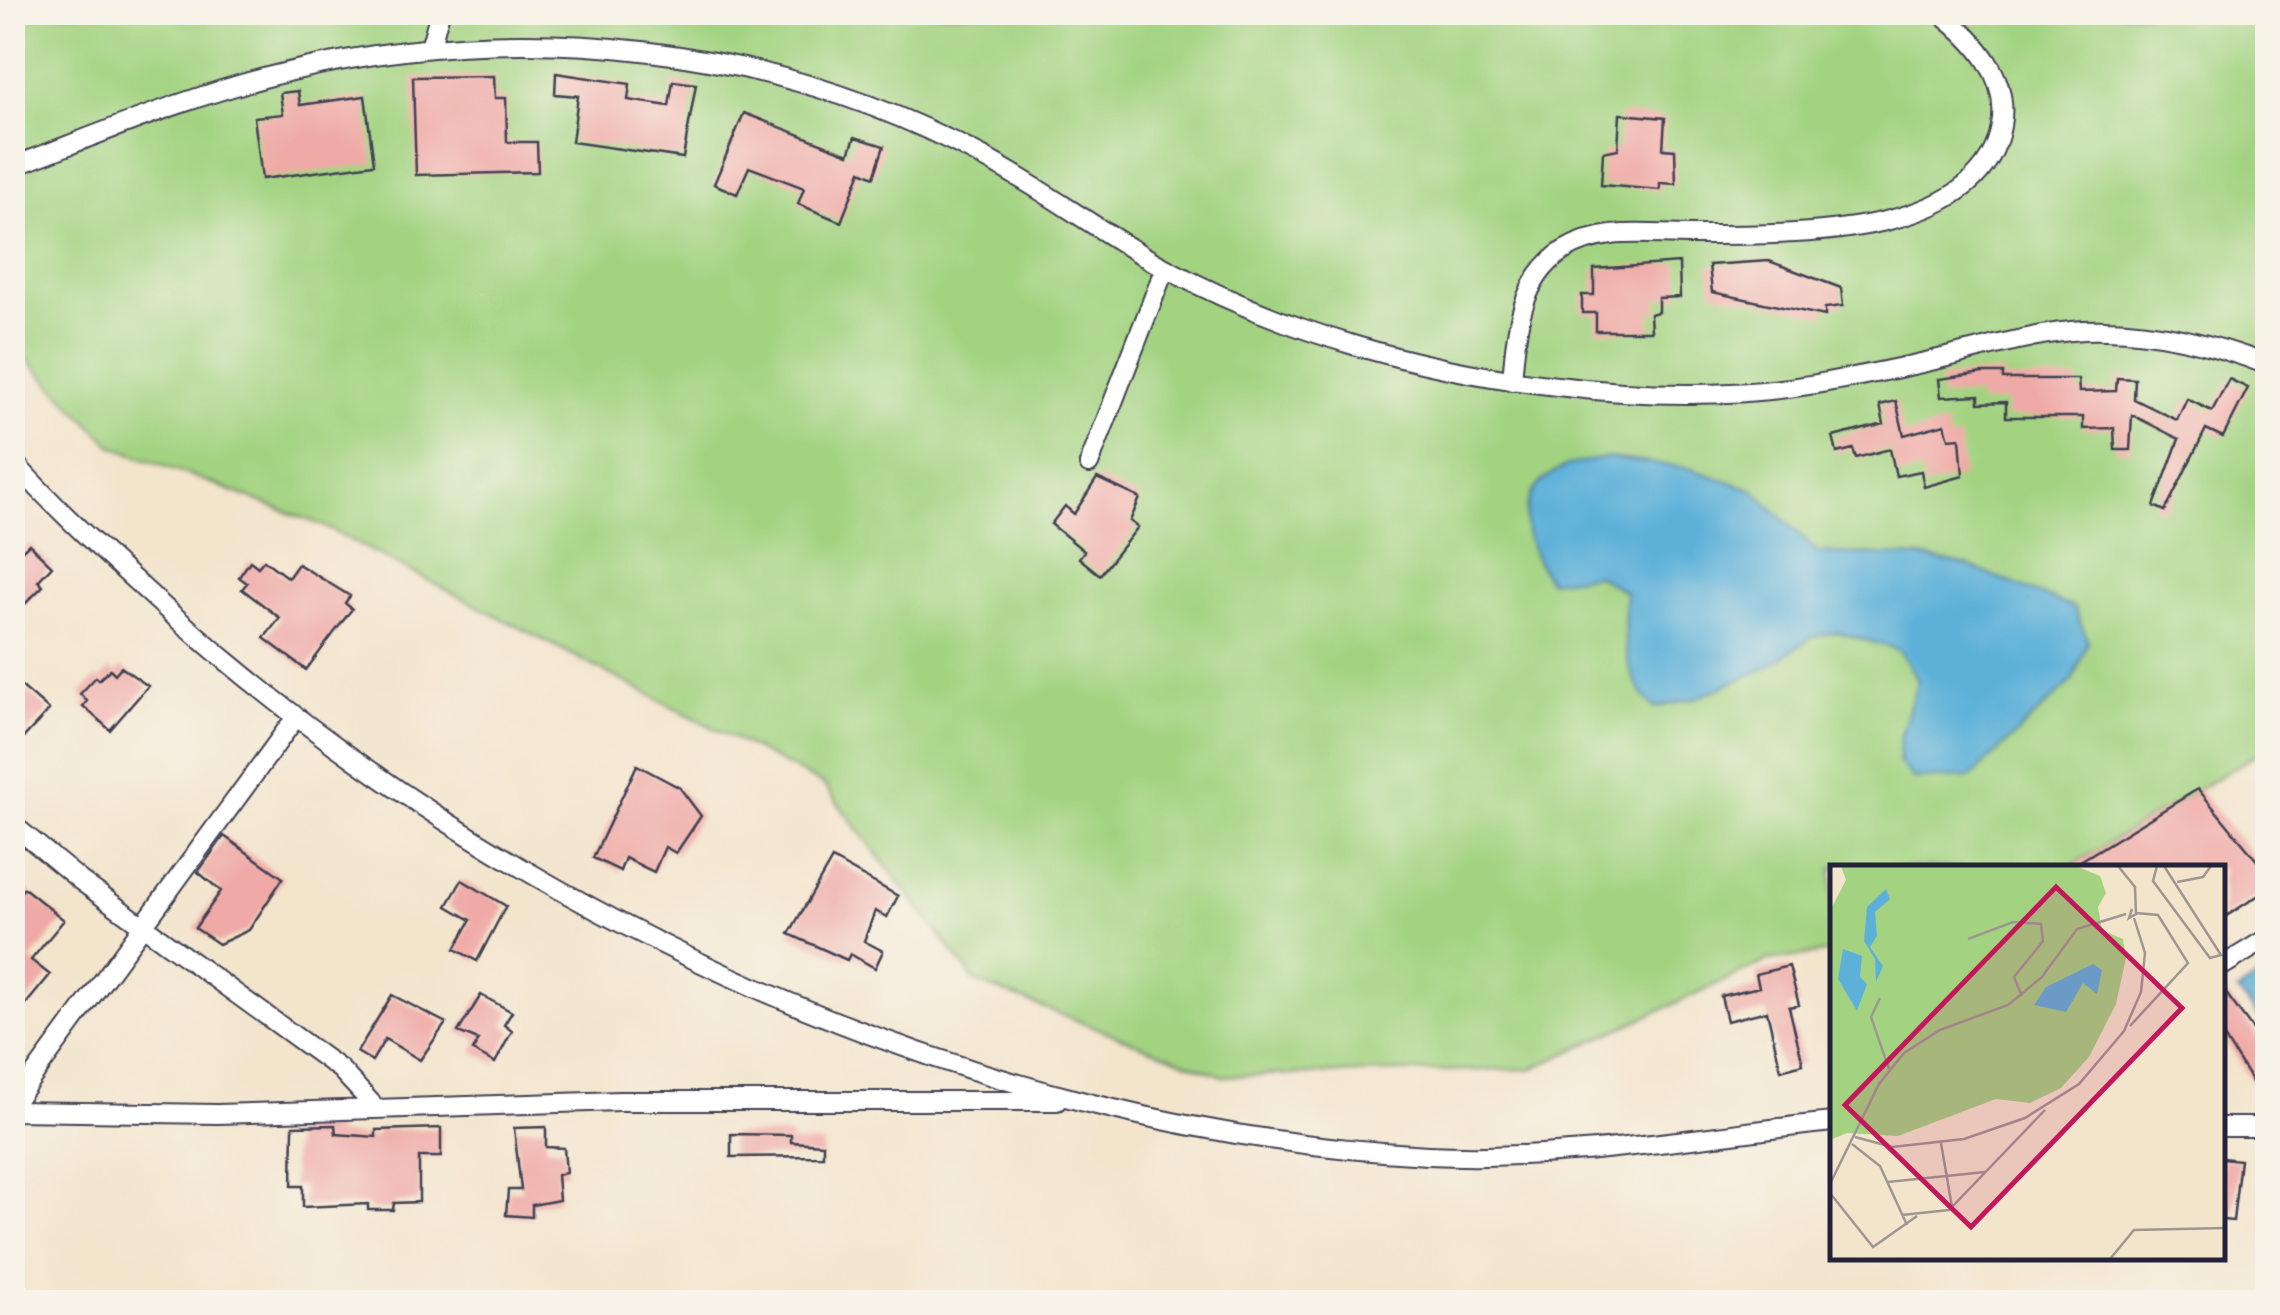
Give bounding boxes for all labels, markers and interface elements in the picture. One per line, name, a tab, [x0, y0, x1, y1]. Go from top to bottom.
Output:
inset map	[1830, 865, 2225, 1260]

